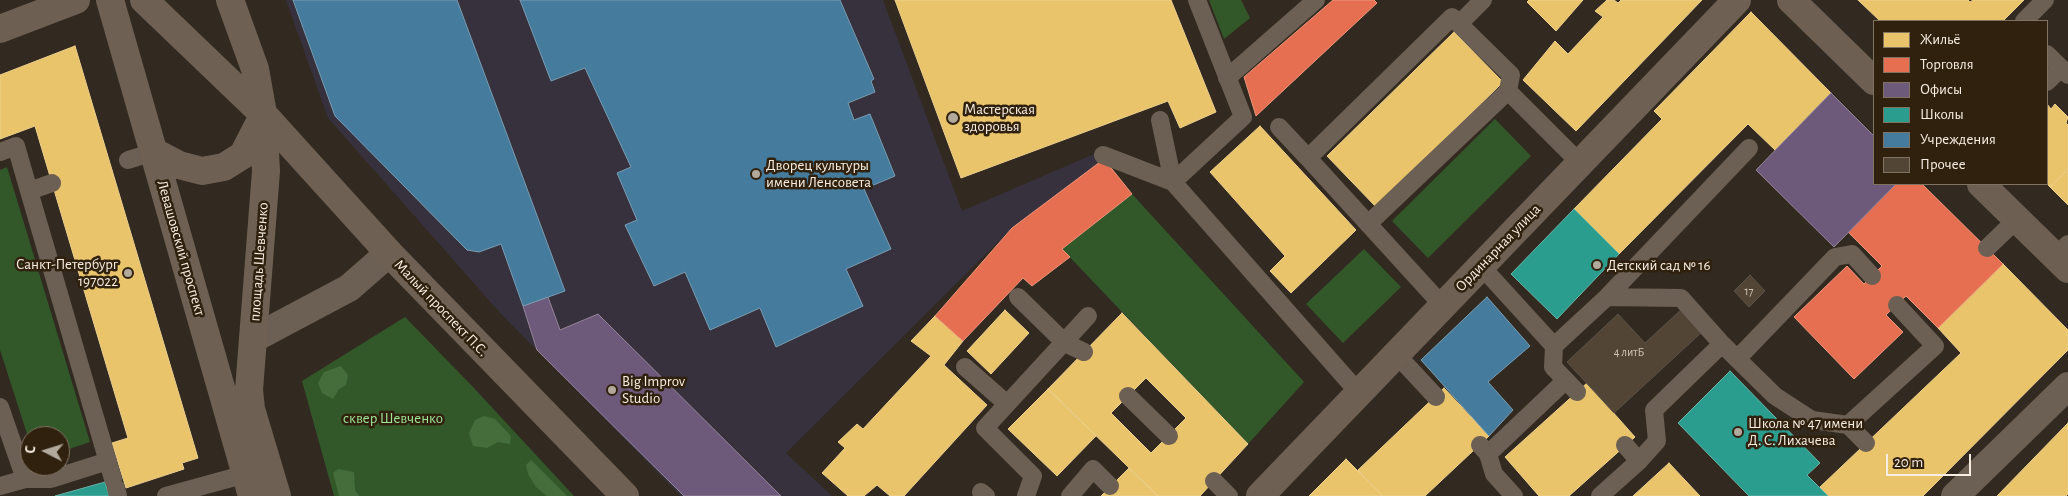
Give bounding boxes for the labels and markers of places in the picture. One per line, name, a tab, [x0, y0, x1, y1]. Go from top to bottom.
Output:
place label: Мастерская здоровья	[964, 100, 1035, 135]
marker: Мастерская здоровья	[946, 111, 960, 125]
place label: Дворец культуры имени Ленсовета	[766, 156, 871, 191]
marker: Дворец культуры имени Ленсовета	[750, 168, 762, 180]
place label: Санкт-Петербург 197022	[16, 255, 118, 290]
place label: Детский сад № 16	[1607, 256, 1710, 274]
marker: Детский сад № 16	[1591, 259, 1603, 271]
marker: Санкт-Петербург 197022	[122, 267, 134, 279]
place label: Big Improv Studio	[622, 372, 685, 407]
marker: Big Improv Studio	[606, 384, 618, 396]
place label: Школа № 47 имени Д. С. Лихачева	[1748, 414, 1863, 449]
marker: Школа № 47 имени Д. С. Лихачева	[1732, 426, 1744, 438]

